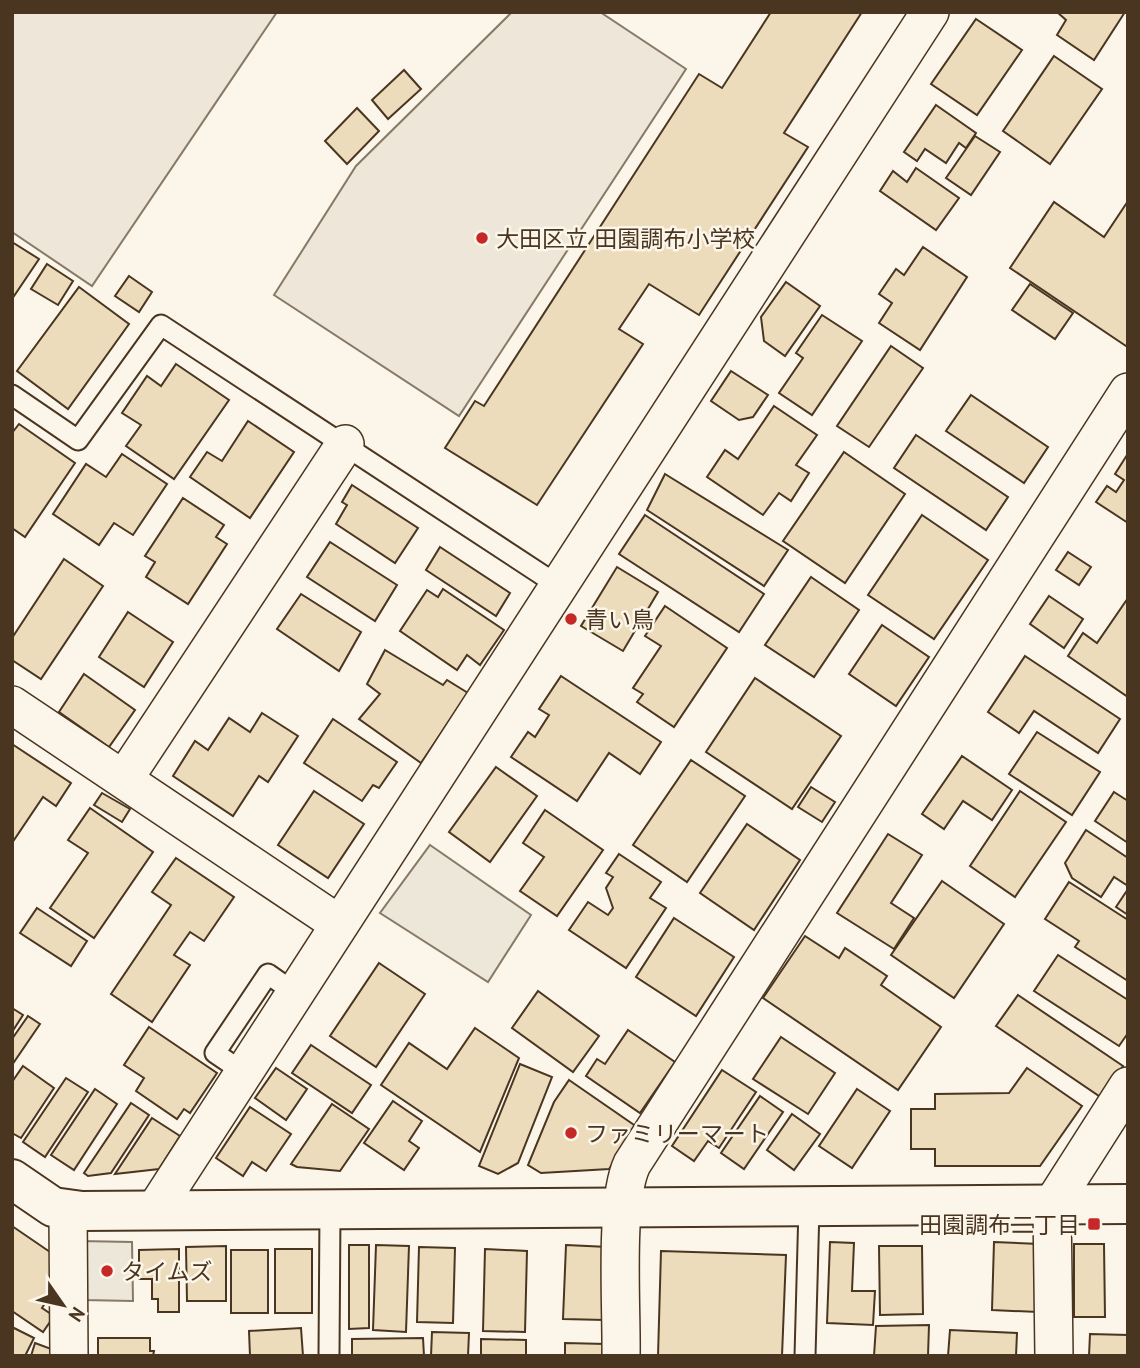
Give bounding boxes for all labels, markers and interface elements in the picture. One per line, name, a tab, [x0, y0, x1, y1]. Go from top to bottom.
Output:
place label: 大田区立 田園調布小学校	[496, 224, 755, 253]
marker: 大田区立 田園調布小学校	[474, 230, 490, 246]
place label: 青い鳥	[585, 605, 654, 634]
marker: 青い鳥	[563, 611, 579, 627]
place label: ファミリーマート	[585, 1119, 769, 1148]
marker: ファミリーマート	[563, 1125, 579, 1141]
place label: 田園調布二丁目	[919, 1210, 1080, 1239]
marker: 田園調布二丁目	[1086, 1216, 1102, 1232]
place label: タイムズ	[121, 1257, 213, 1286]
marker: タイムズ	[99, 1263, 115, 1279]
north arrow	[28, 1270, 98, 1340]
text: N	[64, 1303, 91, 1326]

